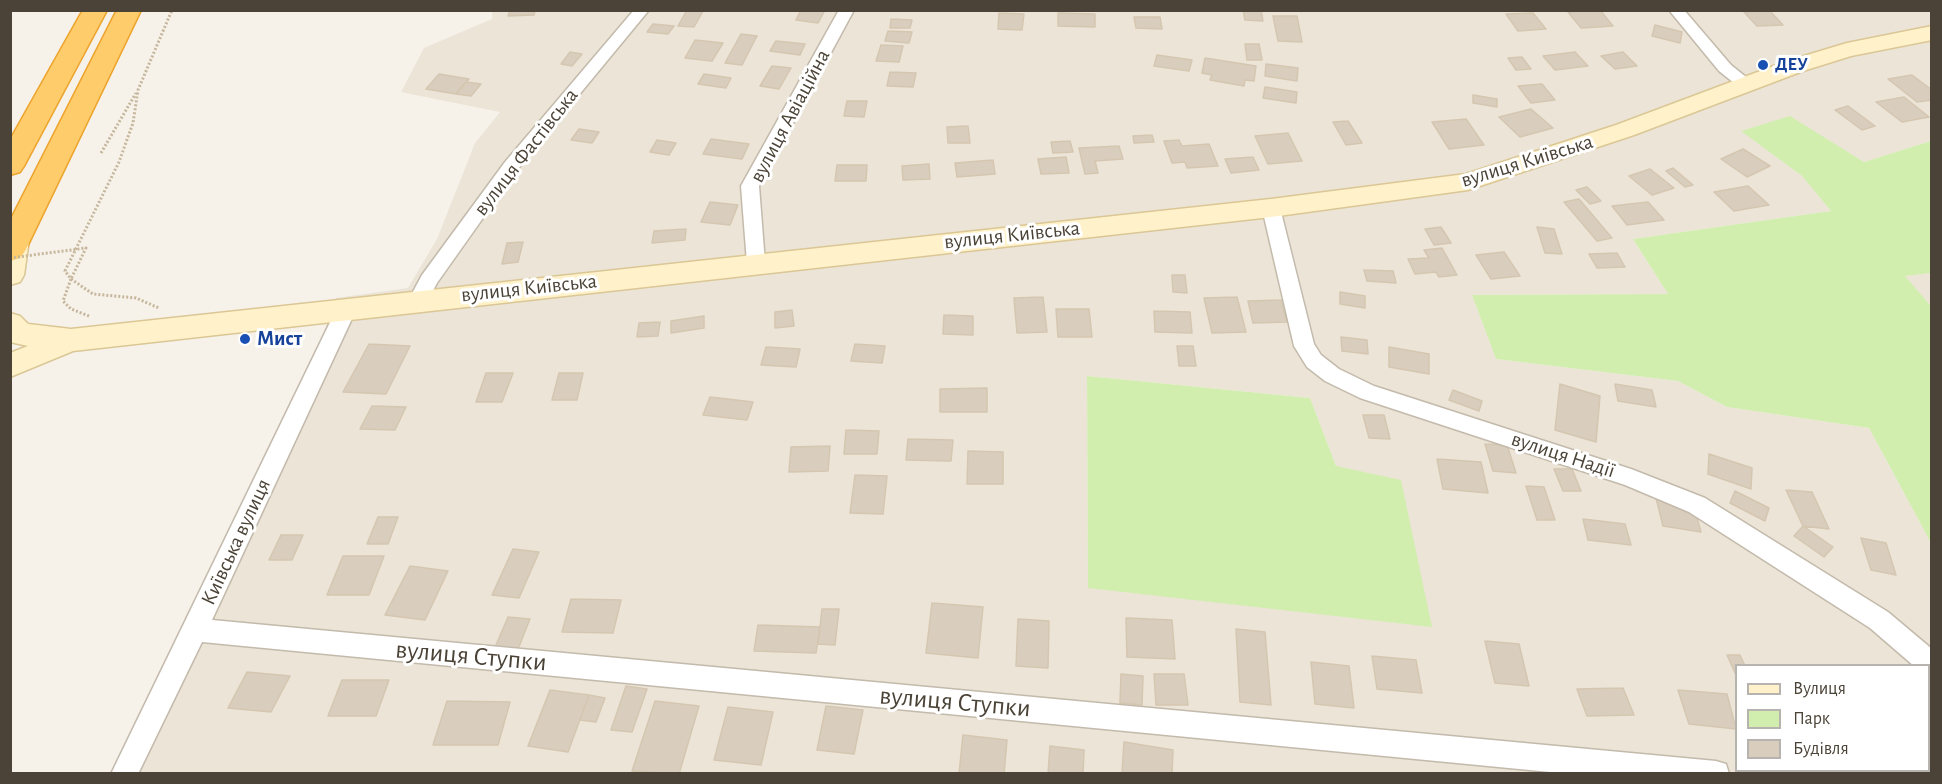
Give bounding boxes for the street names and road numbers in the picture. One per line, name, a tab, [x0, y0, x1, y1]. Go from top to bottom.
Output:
street label: вулиця Авіаційна	[744, 45, 836, 187]
street label: вулиця Фастівська	[468, 83, 584, 221]
street label: вулиця Київська	[1458, 129, 1596, 193]
street label: вулиця Київська	[943, 215, 1081, 255]
street label: вулиця Київська	[460, 268, 598, 308]
street label: вулиця Надії	[1508, 426, 1618, 484]
street label: Київська вулиця	[196, 475, 276, 609]
street label: вулиця Ступки	[394, 634, 548, 678]
street label: вулиця Ступки	[878, 680, 1032, 724]

